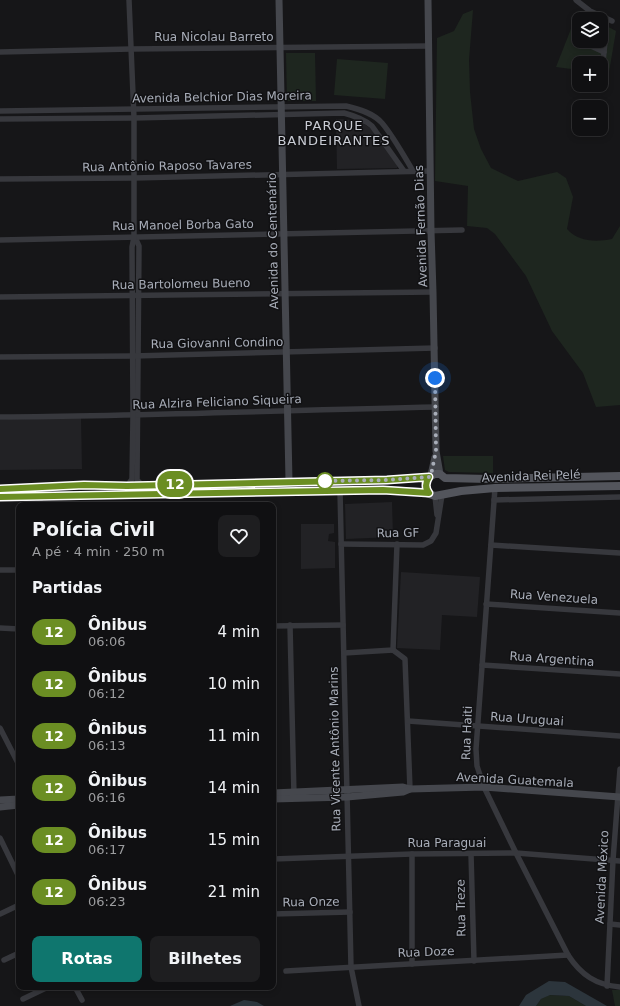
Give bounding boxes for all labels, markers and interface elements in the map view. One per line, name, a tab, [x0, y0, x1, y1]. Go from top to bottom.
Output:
map controls	[572, 12, 608, 136]
button: layers	[572, 12, 608, 48]
street label: Rua Nicolau Barreto	[154, 30, 274, 44]
button: +	[572, 56, 608, 92]
street label: Avenida Belchior Dias Moreira	[132, 88, 312, 106]
button: −	[572, 100, 608, 136]
district label: PARQUE BANDEIRANTES	[277, 118, 391, 148]
street label: Rua Antônio Raposo Tavares	[82, 158, 252, 174]
street label: Avenida Fernão Dias	[412, 165, 430, 287]
street label: Avenida do Centenário	[265, 173, 281, 309]
street label: Rua Manoel Borba Gato	[112, 217, 254, 233]
street label: Rua Bartolomeu Bueno	[112, 276, 250, 292]
street label: Rua Giovanni Condino	[151, 335, 283, 351]
your location	[425, 368, 445, 388]
street label: Rua Alzira Feliciano Siqueira	[132, 392, 302, 412]
street label: Avenida Rei Pelé	[481, 467, 581, 485]
line badge: 12	[157, 471, 193, 497]
unlabelled marker	[316, 472, 334, 490]
text: 12	[165, 476, 185, 492]
button: heart	[218, 515, 260, 557]
text: Polícia Civil	[32, 518, 155, 540]
street label: Rua GF	[376, 526, 420, 540]
text: A pé · 4 min · 250 m	[32, 544, 165, 559]
text: Partidas	[32, 579, 102, 597]
street label: Rua Venezuela	[510, 587, 598, 607]
text: Ônibus	[88, 616, 147, 634]
text: 4 min	[217, 623, 260, 641]
text: 12	[44, 624, 64, 640]
text: 06:06	[88, 634, 125, 649]
street label: Rua Argentina	[509, 649, 595, 669]
street label: Rua Vicente Antônio Marins	[327, 666, 343, 832]
text: Ônibus	[88, 668, 147, 686]
text: 10 min	[208, 675, 260, 693]
text: 12	[44, 676, 64, 692]
text: 06:12	[88, 686, 125, 701]
street label: Rua Haiti	[459, 706, 475, 760]
street label: Rua Uruguai	[490, 709, 564, 729]
text: Ônibus	[88, 720, 147, 738]
text: 11 min	[208, 727, 260, 745]
text: 12	[44, 728, 64, 744]
text: 06:13	[88, 738, 125, 753]
street label: Avenida Guatemala	[456, 770, 574, 790]
text: Ônibus	[88, 772, 147, 790]
text: 14 min	[208, 779, 260, 797]
text: 12	[44, 780, 64, 796]
text: 06:16	[88, 790, 125, 805]
text: Ônibus	[88, 824, 147, 842]
street label: Avenida México	[593, 830, 611, 924]
text: 15 min	[208, 831, 260, 849]
text: 12	[44, 832, 64, 848]
street label: Rua Paraguai	[408, 836, 486, 850]
text: 06:17	[88, 842, 125, 857]
text: Ônibus	[88, 876, 147, 894]
street label: Rua Treze	[453, 879, 469, 937]
text: 21 min	[208, 883, 260, 901]
text: 12	[44, 884, 64, 900]
text: 06:23	[88, 894, 125, 909]
street label: Rua Onze	[282, 895, 340, 909]
button: Rotas	[32, 936, 142, 982]
button: Bilhetes	[150, 936, 260, 982]
street label: Rua Doze	[397, 944, 455, 960]

